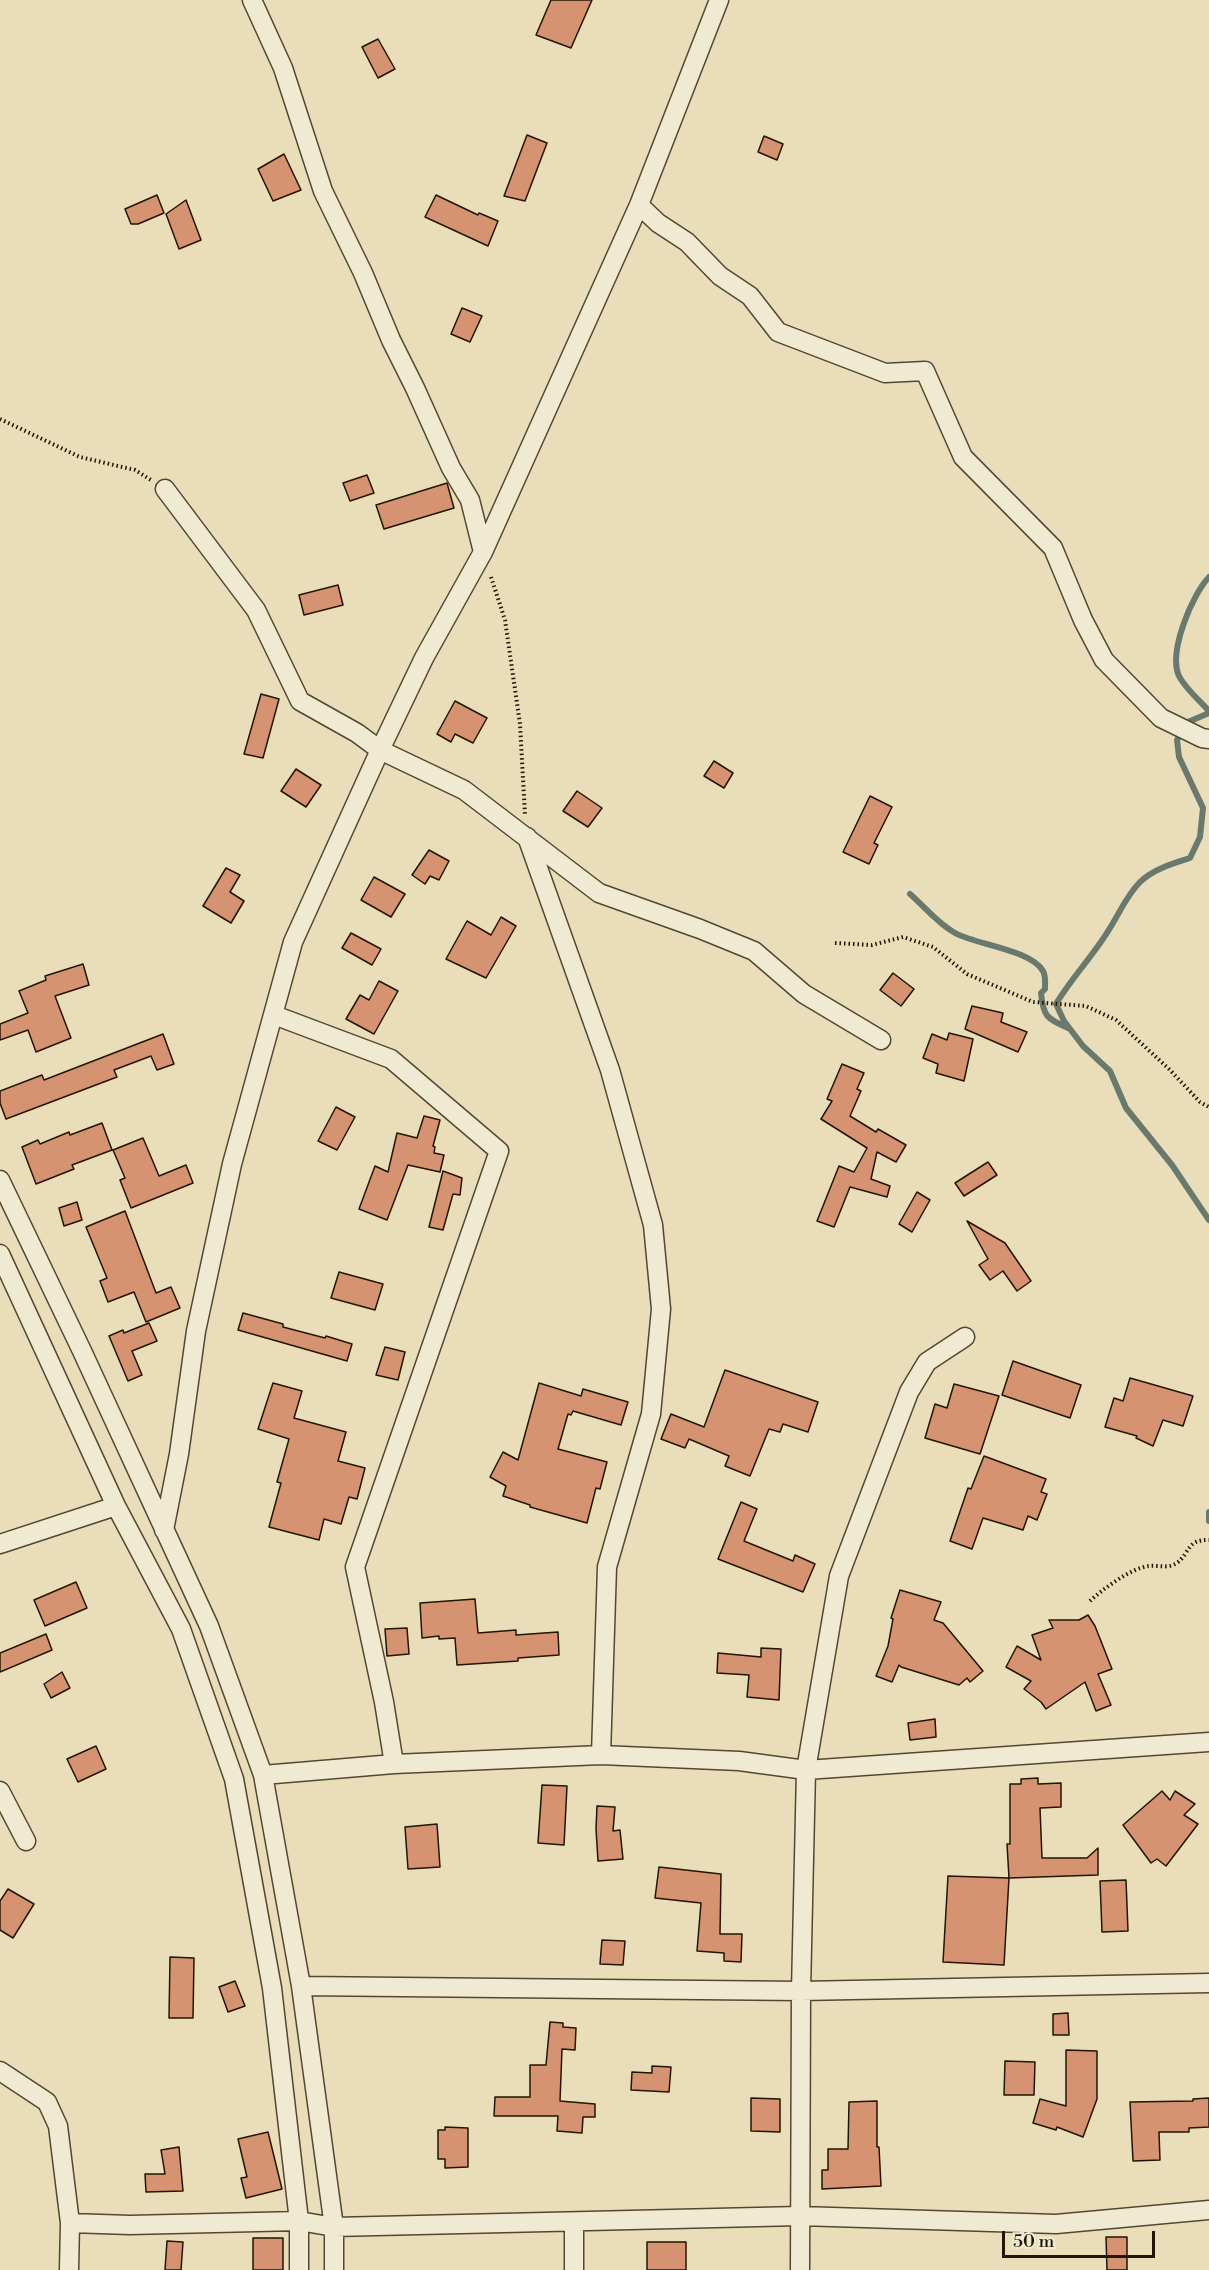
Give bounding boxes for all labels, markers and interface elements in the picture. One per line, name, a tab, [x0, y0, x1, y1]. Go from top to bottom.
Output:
scale bar	[1005, 2219, 1158, 2257]
text: 50 m	[1013, 2230, 1054, 2253]

